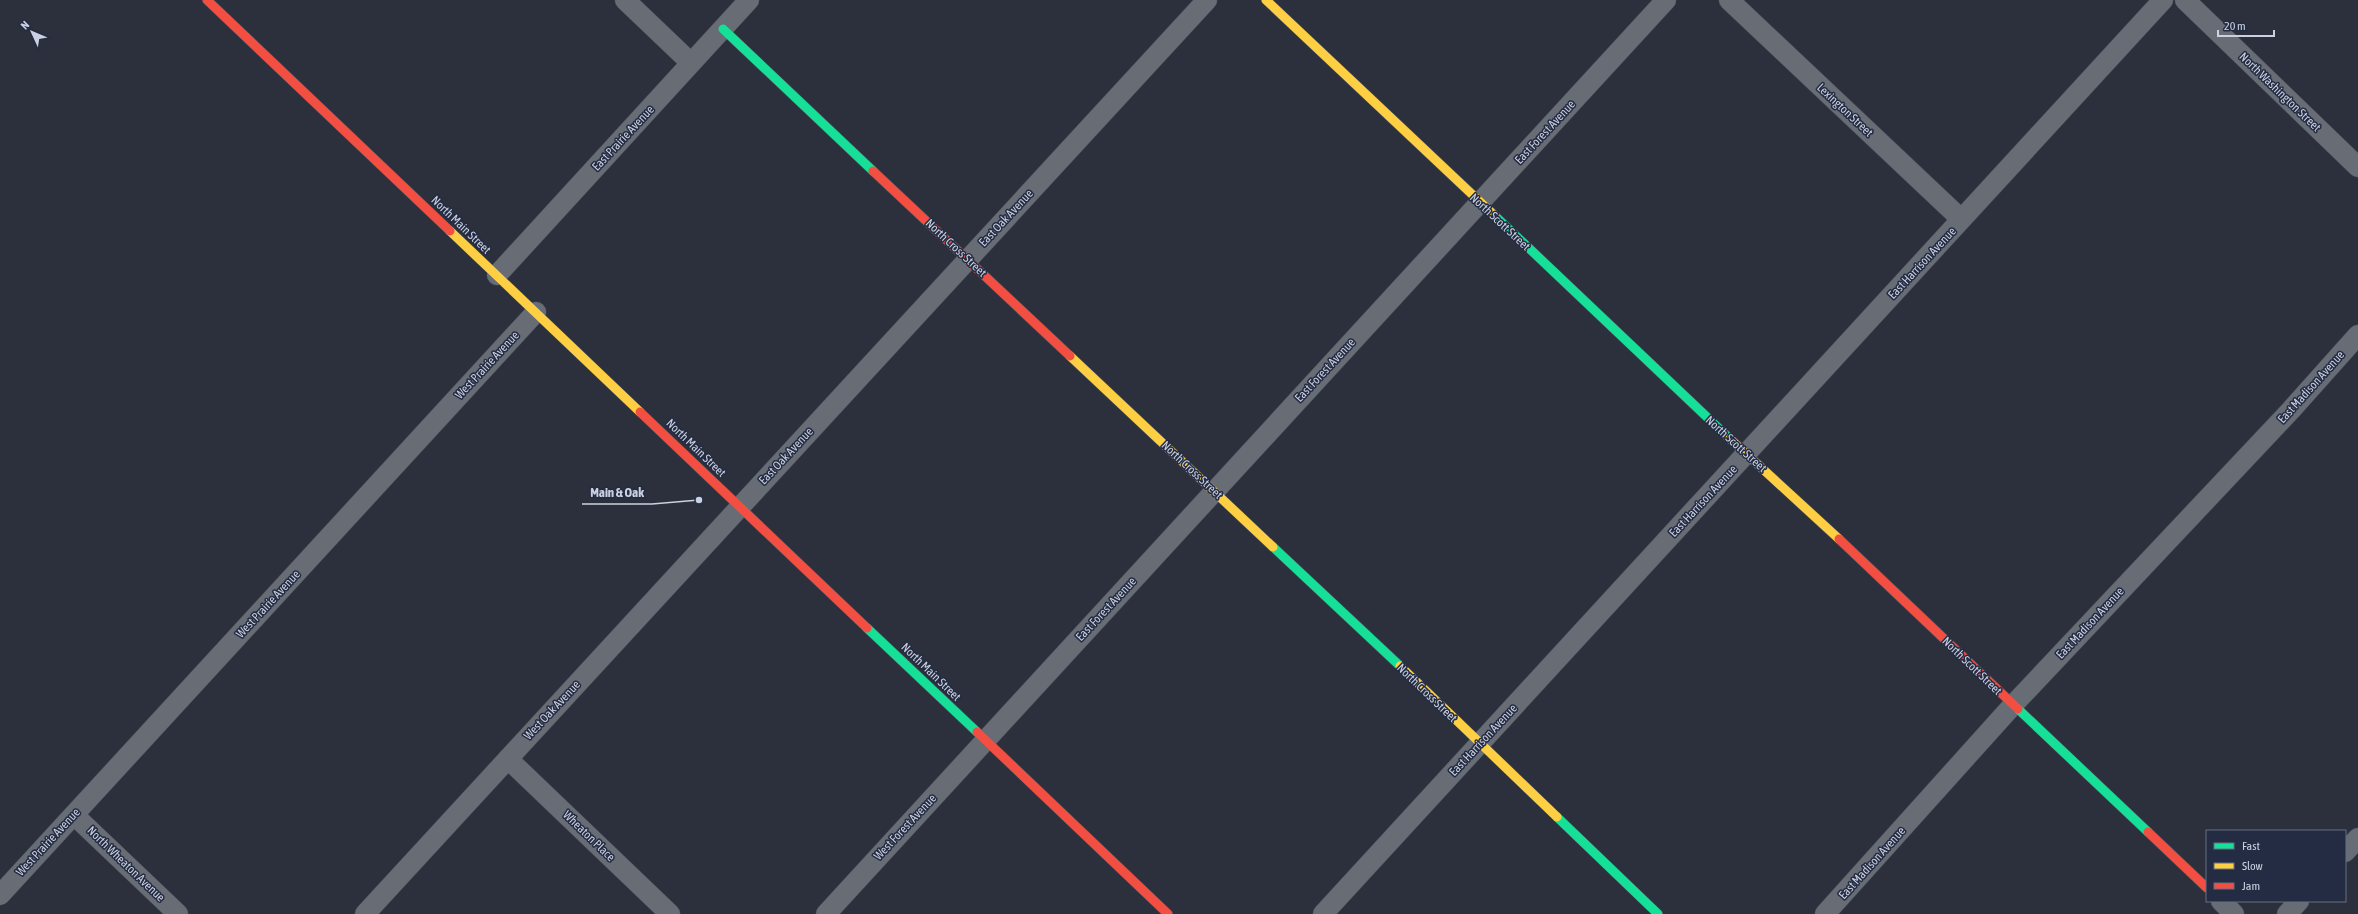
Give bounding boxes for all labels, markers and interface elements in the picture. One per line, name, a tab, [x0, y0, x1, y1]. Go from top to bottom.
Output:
north arrow	[12, 12, 52, 52]
scale bar	[2218, 12, 2274, 38]
text: N	[18, 19, 31, 32]
text: 20 m	[2224, 19, 2246, 33]
street label: North Washington Street	[2236, 50, 2324, 135]
street label: Lexington Street	[1814, 81, 1876, 140]
street label: East Forest Avenue	[1512, 97, 1578, 167]
street label: East Prairie Avenue	[589, 102, 657, 174]
street label: East Oak Avenue	[976, 187, 1036, 249]
street label: North Scott Street	[1467, 191, 1533, 254]
street label: North Main Street	[428, 193, 494, 257]
street label: North Cross Street	[923, 216, 990, 280]
street label: East Harrison Avenue	[1885, 224, 1959, 302]
street label: West Prairie Avenue	[452, 328, 522, 402]
street label: East Forest Avenue	[1292, 335, 1358, 405]
street label: East Madison Avenue	[2275, 348, 2347, 426]
street label: North Scott Street	[1703, 413, 1770, 475]
street label: North Main Street	[663, 416, 729, 480]
street label: East Oak Avenue	[756, 425, 816, 487]
street label: North Cross Street	[1159, 438, 1226, 502]
street label: East Harrison Avenue	[1666, 462, 1740, 540]
callout: Main & Oak	[582, 479, 652, 504]
text: Main & Oak	[590, 485, 644, 500]
street label: West Prairie Avenue	[233, 567, 303, 641]
street label: East Forest Avenue	[1073, 574, 1139, 644]
street label: East Madison Avenue	[2053, 584, 2127, 662]
street label: North Scott Street	[1939, 634, 2005, 698]
street label: North Main Street	[898, 640, 964, 704]
street label: North Cross Street	[1394, 661, 1460, 726]
street label: West Oak Avenue	[521, 677, 583, 743]
street label: East Harrison Avenue	[1446, 701, 1520, 779]
street label: West Forest Avenue	[871, 791, 939, 863]
street label: West Prairie Avenue	[13, 805, 83, 879]
street label: Wheaton Place	[560, 808, 618, 864]
street label: North Wheaton Avenue	[84, 823, 168, 905]
street label: East Madison Avenue	[1836, 824, 1908, 902]
legend	[2206, 830, 2346, 902]
text: Fast	[2242, 839, 2260, 853]
text: Slow	[2242, 859, 2263, 873]
text: Jam	[2242, 879, 2260, 893]

